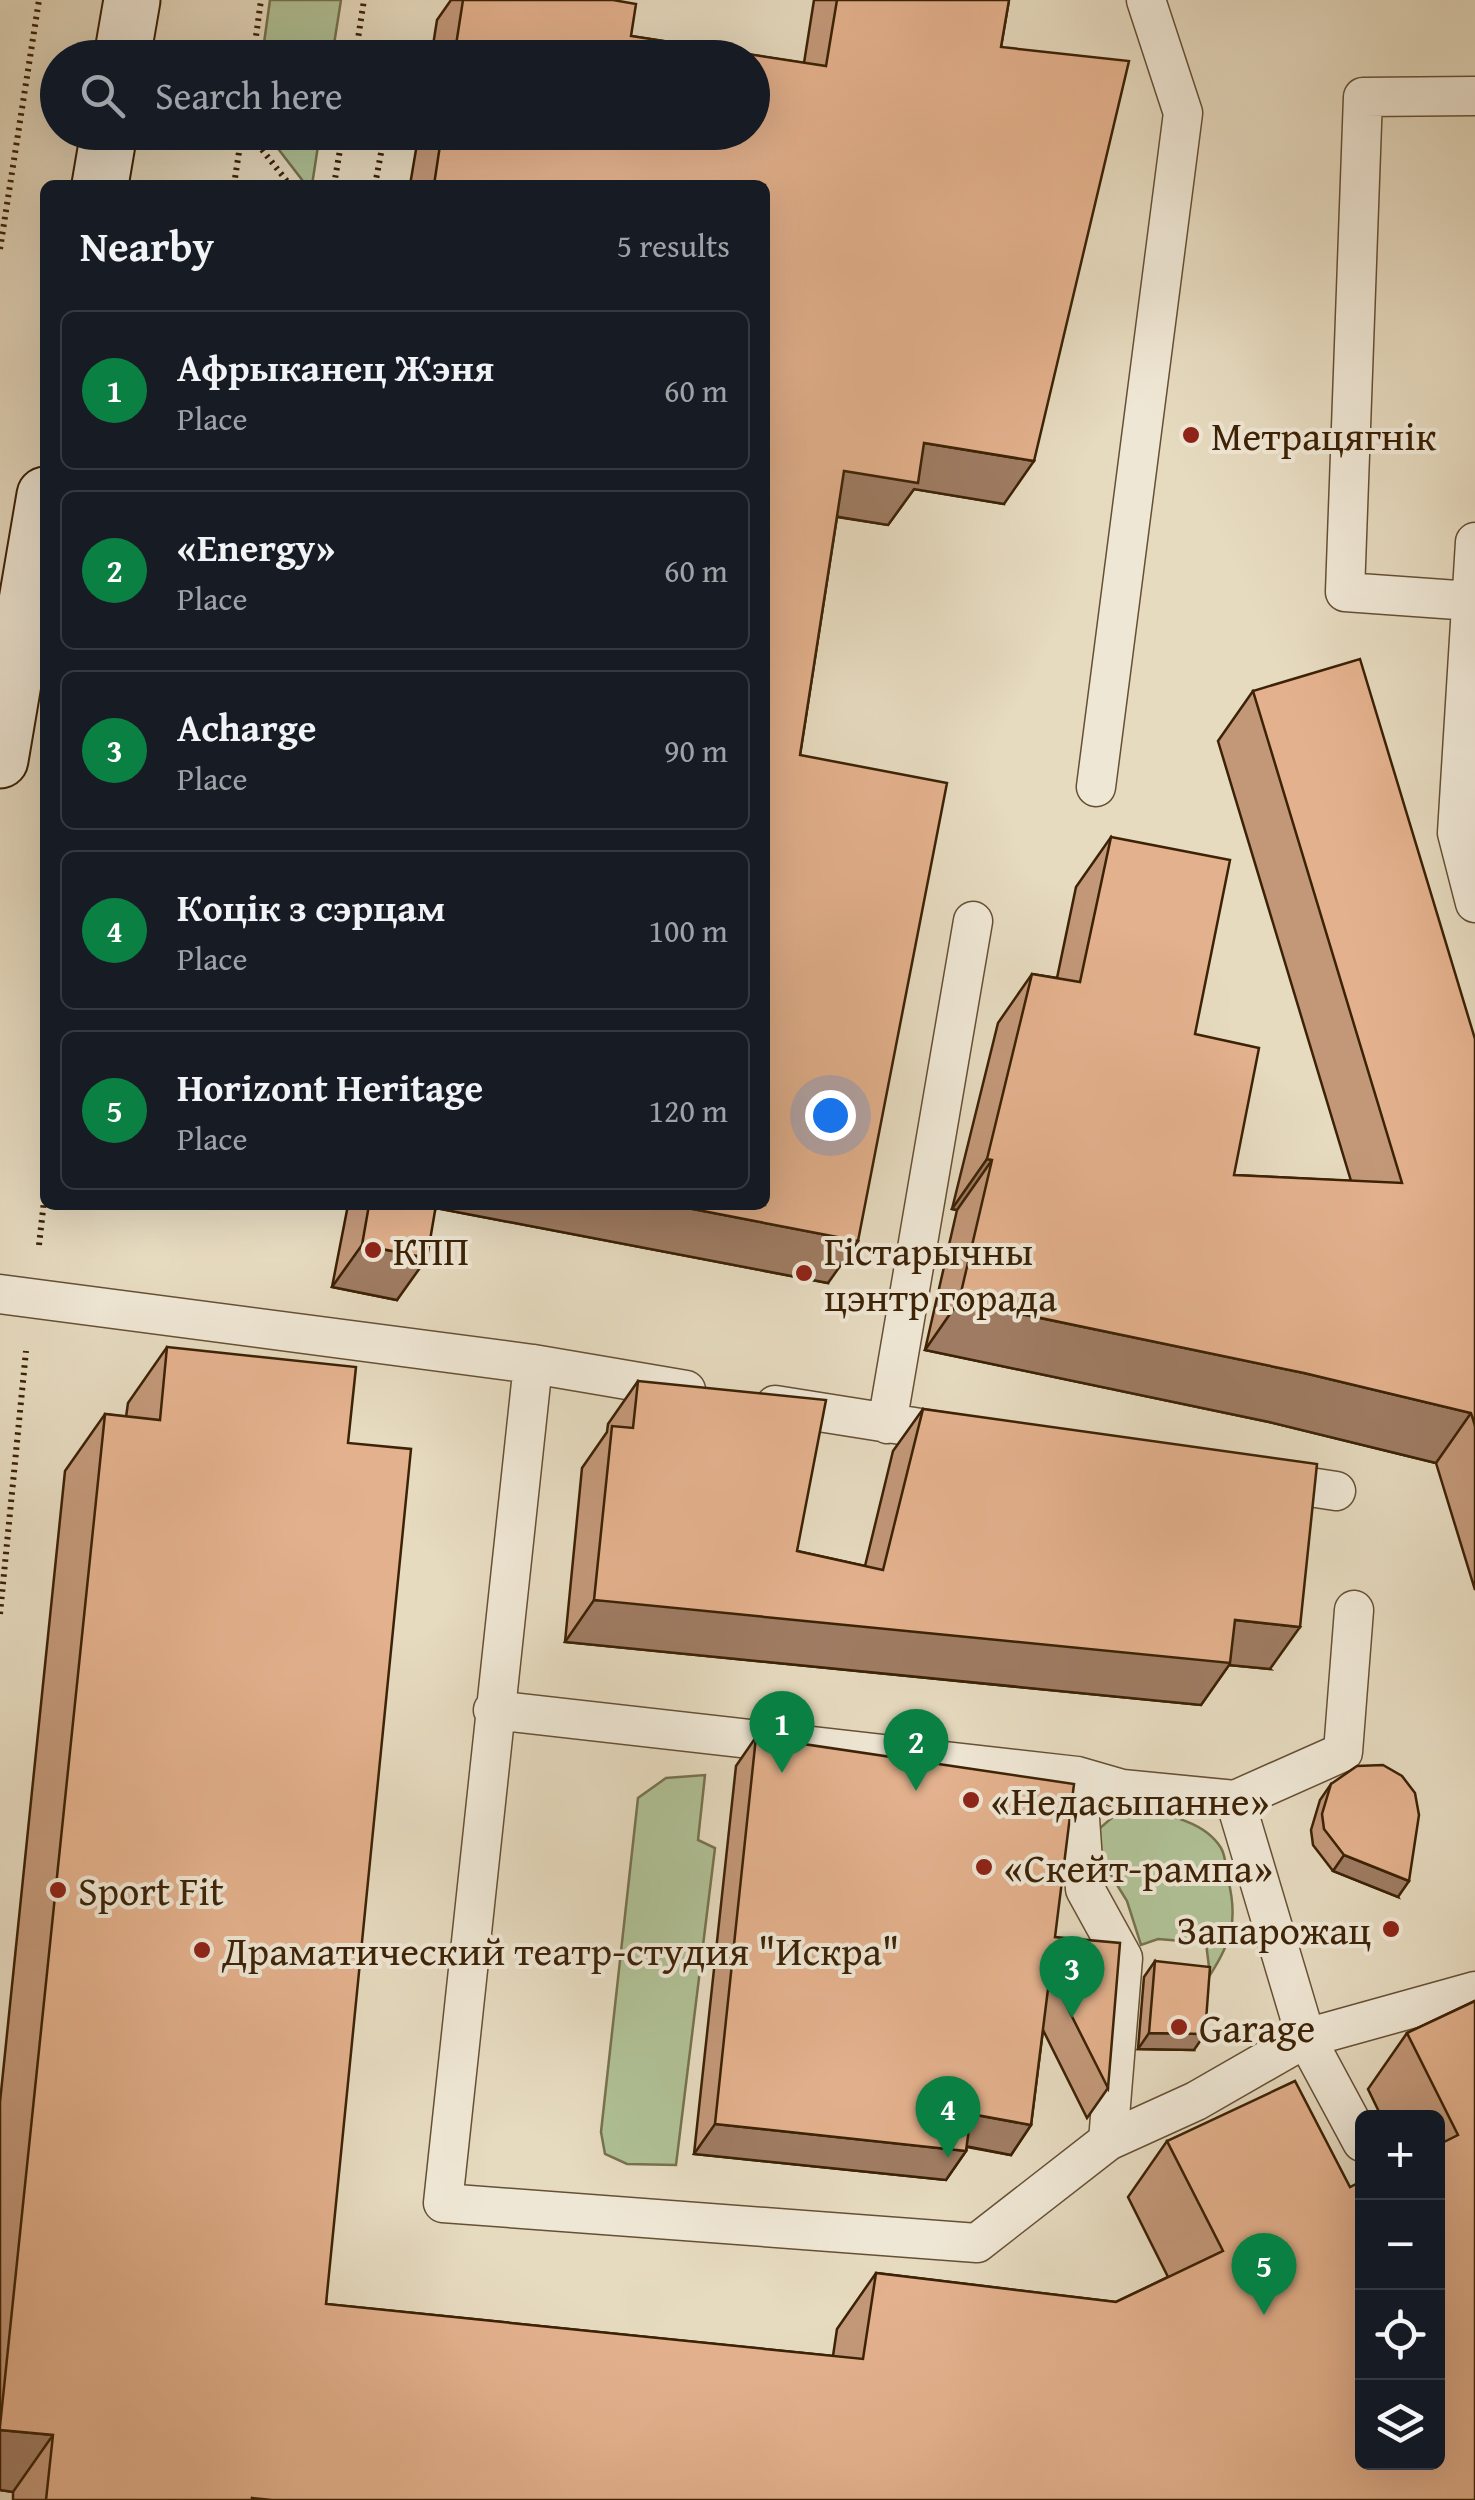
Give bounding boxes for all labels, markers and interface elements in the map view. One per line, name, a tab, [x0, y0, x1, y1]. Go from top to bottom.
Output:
search box	[40, 40, 770, 150]
text: Search here	[155, 67, 343, 123]
icon: search	[75, 68, 130, 123]
text: Nearby	[80, 215, 214, 276]
text: 5 results	[617, 222, 730, 269]
text: Афрыканец Жэня	[177, 339, 494, 395]
text: 1	[106, 367, 123, 414]
text: 60 m	[664, 367, 728, 414]
text: Place	[177, 395, 248, 442]
place label: Метрацягнік	[1211, 406, 1436, 465]
marker: Метрацягнік	[1180, 424, 1202, 446]
text: «Energy»	[177, 519, 335, 575]
text: 2	[106, 547, 123, 594]
text: 60 m	[664, 547, 728, 594]
text: Place	[177, 575, 248, 622]
text: Acharge	[177, 699, 316, 755]
text: 3	[106, 727, 123, 774]
text: 90 m	[664, 727, 728, 774]
text: Place	[177, 755, 248, 802]
text: Коцік з сэрцам	[177, 879, 445, 935]
text: 4	[106, 907, 123, 954]
text: 100 m	[649, 907, 728, 954]
text: Place	[177, 935, 248, 982]
text: Horizont Heritage	[177, 1059, 483, 1115]
text: 5	[106, 1087, 123, 1134]
text: 120 m	[649, 1087, 728, 1134]
your location	[805, 1090, 856, 1141]
text: Place	[177, 1115, 248, 1162]
place label: КПП	[393, 1221, 469, 1280]
place label: Гістарычны цэнтр горада	[824, 1221, 1057, 1326]
marker: КПП	[362, 1239, 384, 1261]
marker: Гістарычны цэнтр горада	[793, 1262, 815, 1284]
pin: 1	[750, 1690, 814, 1773]
pin: 2	[884, 1708, 948, 1791]
place label: «Недасыпанне»	[991, 1771, 1269, 1830]
marker: «Недасыпанне»	[960, 1789, 982, 1811]
place label: «Скейт-рампа»	[1004, 1838, 1273, 1897]
marker: «Скейт-рампа»	[973, 1856, 995, 1878]
place label: Sport Fit	[78, 1861, 224, 1920]
marker: Sport Fit	[47, 1879, 69, 1901]
place label: Запарожац	[1177, 1900, 1371, 1959]
marker: Запарожац	[1380, 1918, 1402, 1940]
place label: Драматический театр-студия "Искра"	[221, 1921, 899, 1980]
pin: 3	[1040, 1936, 1104, 2018]
marker: Драматический театр-студия "Искра"	[191, 1939, 213, 1961]
place label: Garage	[1199, 1998, 1315, 2057]
marker: Garage	[1168, 2016, 1190, 2038]
pin: 4	[916, 2076, 980, 2158]
map controls	[1355, 2110, 1445, 2470]
button: +	[1355, 2110, 1445, 2200]
button: −	[1355, 2200, 1445, 2290]
pin: 5	[1232, 2232, 1296, 2315]
button: locate	[1355, 2290, 1445, 2380]
button: layers	[1355, 2380, 1445, 2470]

